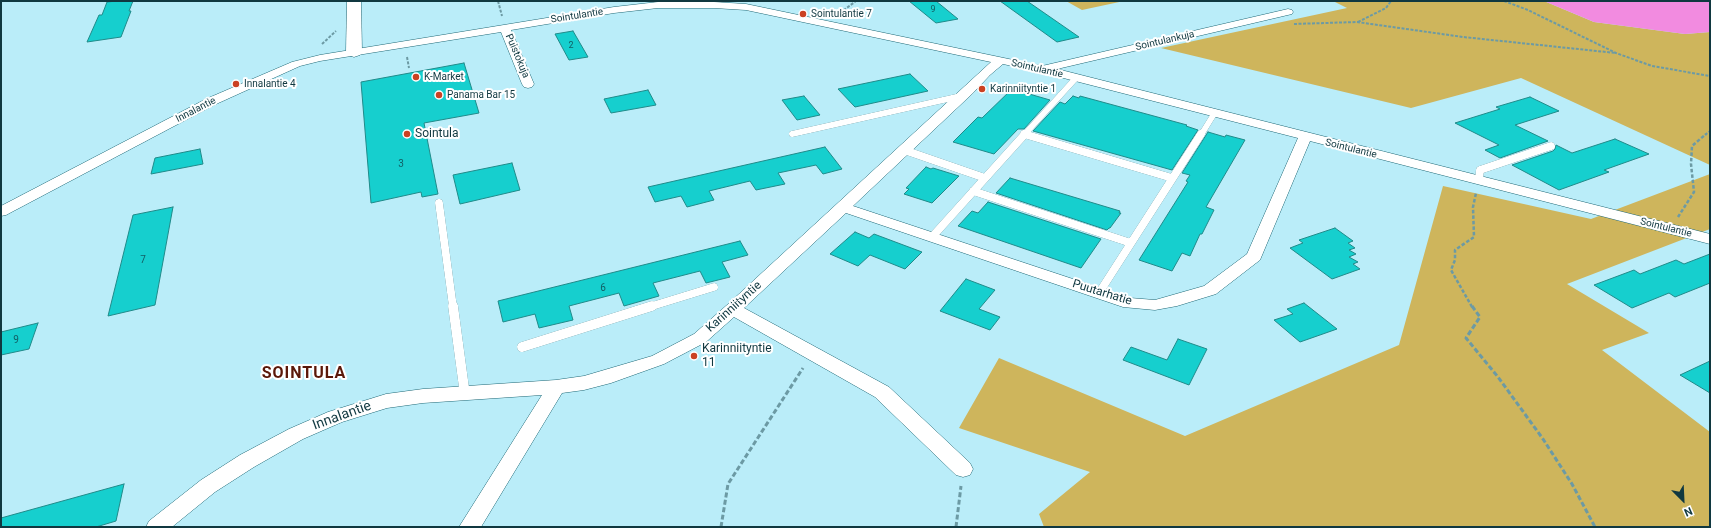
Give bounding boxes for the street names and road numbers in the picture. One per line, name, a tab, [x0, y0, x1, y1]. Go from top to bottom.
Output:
street label: Sointulantie	[550, 6, 604, 26]
street label: Sointulankuja	[1134, 28, 1196, 54]
street label: Puistokuja	[502, 32, 532, 80]
street label: Sointulantie	[1010, 57, 1064, 81]
street label: Innalantie	[174, 95, 218, 125]
street label: Sointulantie	[1324, 137, 1378, 161]
street label: Sointulantie	[1639, 216, 1693, 240]
street label: Puutarhatie	[1070, 277, 1134, 309]
street label: Karinniityntie	[703, 278, 765, 336]
street label: Innalantie	[310, 398, 374, 434]

